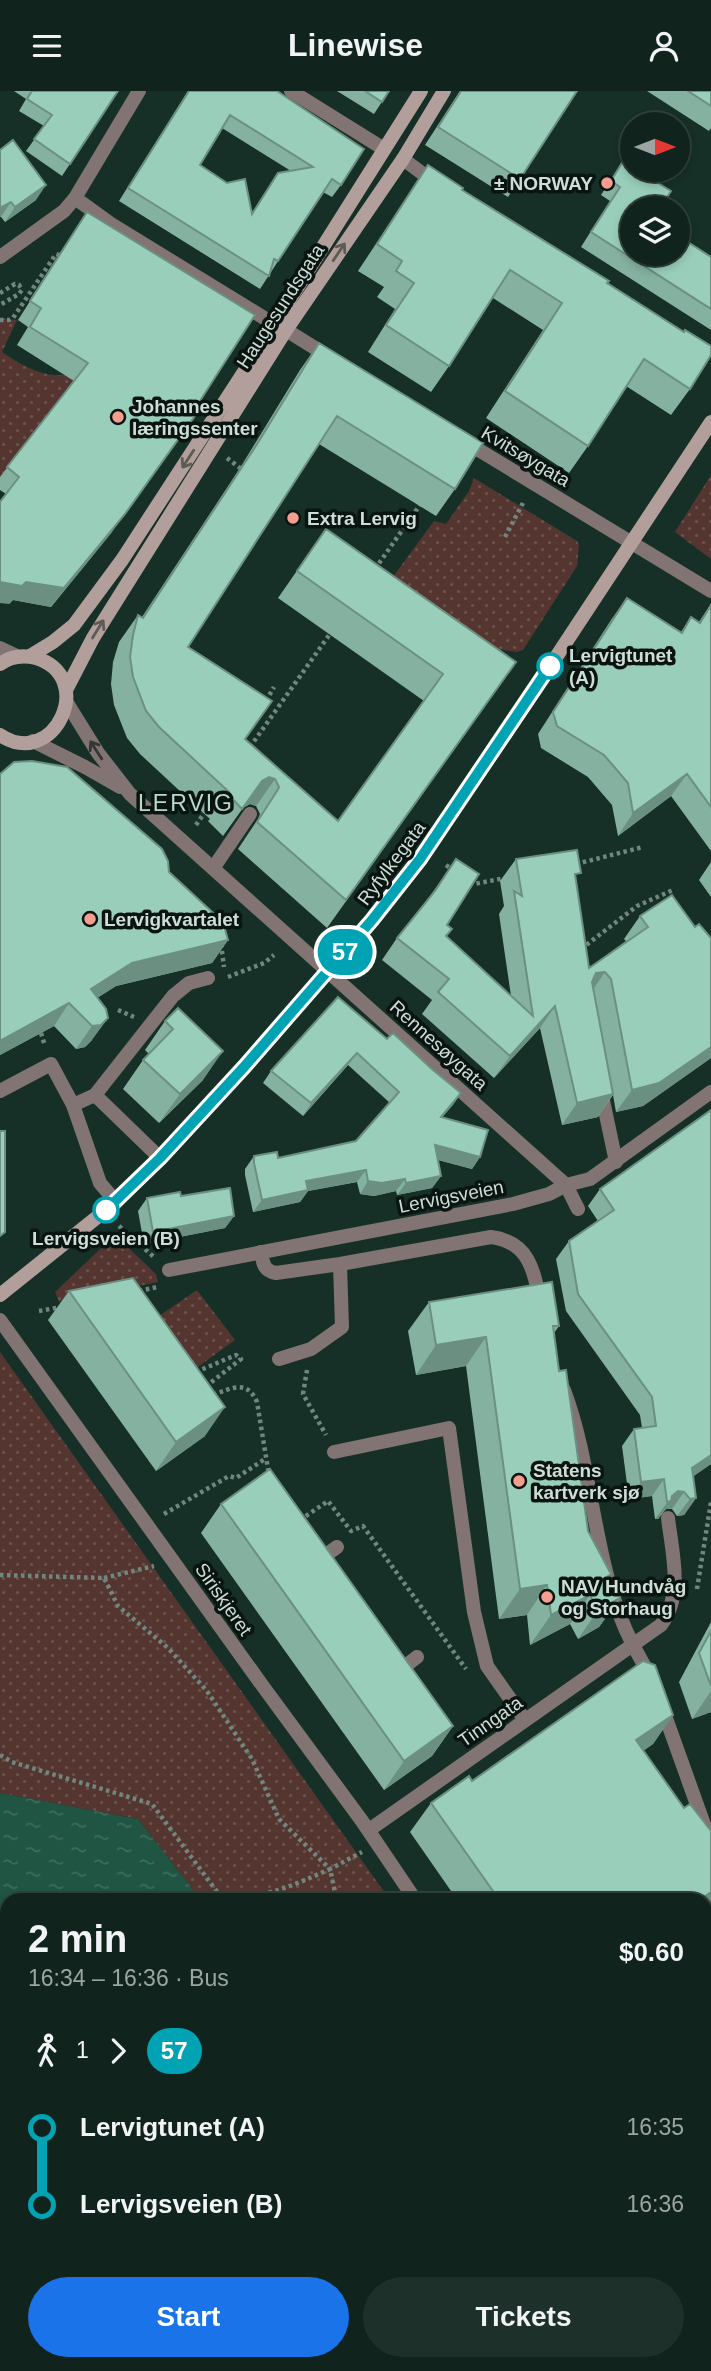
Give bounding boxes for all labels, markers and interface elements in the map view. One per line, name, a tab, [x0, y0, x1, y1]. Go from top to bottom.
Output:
icon: menu	[28, 27, 66, 65]
text: Linewise	[288, 27, 423, 63]
icon: person	[645, 27, 683, 65]
north arrow	[620, 112, 690, 182]
map controls	[620, 112, 690, 266]
place label: ± NORWAY	[494, 173, 593, 194]
marker: ± NORWAY	[599, 175, 615, 191]
button: layers	[620, 196, 690, 266]
street label: Haugesundsgata	[232, 240, 329, 372]
one-way arrow	[332, 243, 346, 262]
place label: Johannes læringssenter	[132, 396, 258, 439]
marker: Johannes læringssenter	[110, 409, 126, 425]
street label: Kvitsøygata	[478, 422, 574, 491]
one-way arrow	[180, 449, 195, 468]
place label: Extra Lervig	[307, 508, 417, 529]
marker: Extra Lervig	[285, 510, 301, 526]
one-way arrow	[92, 620, 106, 640]
place label: Lervigtunet (A)	[569, 645, 673, 688]
marker: Lervigtunet (A)	[537, 653, 563, 679]
one-way arrow	[89, 740, 103, 760]
district label: LERVIG	[138, 790, 234, 816]
street label: Ryfylkegata	[353, 817, 430, 909]
place label: Lervigkvartalet	[104, 909, 240, 930]
marker: Lervigkvartalet	[82, 911, 98, 927]
line badge: 57	[314, 929, 376, 975]
text: 57	[332, 938, 358, 965]
street label: Rennesøygata	[386, 996, 492, 1095]
street label: Lervigsveien	[397, 1176, 505, 1217]
marker: Lervigsveien (B)	[93, 1197, 119, 1223]
place label: Lervigsveien (B)	[32, 1228, 180, 1249]
place label: Statens kartverk sjø	[533, 1460, 640, 1503]
marker: Statens kartverk sjø	[511, 1473, 527, 1489]
street label: Siriskjeret	[191, 1559, 257, 1640]
place label: NAV Hundvåg og Storhaug	[561, 1576, 686, 1619]
marker: NAV Hundvåg og Storhaug	[539, 1589, 555, 1605]
street label: Tinngata	[454, 1692, 527, 1751]
text: 2 min	[28, 1918, 127, 1960]
text: $0.60	[619, 1937, 684, 1967]
text: 16:34 – 16:36 · Bus	[28, 1965, 229, 1991]
icon: walk	[28, 2032, 66, 2070]
icon: forward	[99, 2032, 137, 2070]
text: 1	[76, 2037, 89, 2063]
text: 57	[161, 2037, 188, 2064]
text: Lervigtunet (A)	[80, 2112, 265, 2142]
text: 16:35	[626, 2114, 684, 2140]
text: Lervigsveien (B)	[80, 2189, 282, 2219]
text: 16:36	[626, 2191, 684, 2217]
button: Start	[28, 2277, 349, 2357]
button: Tickets	[363, 2277, 684, 2357]

